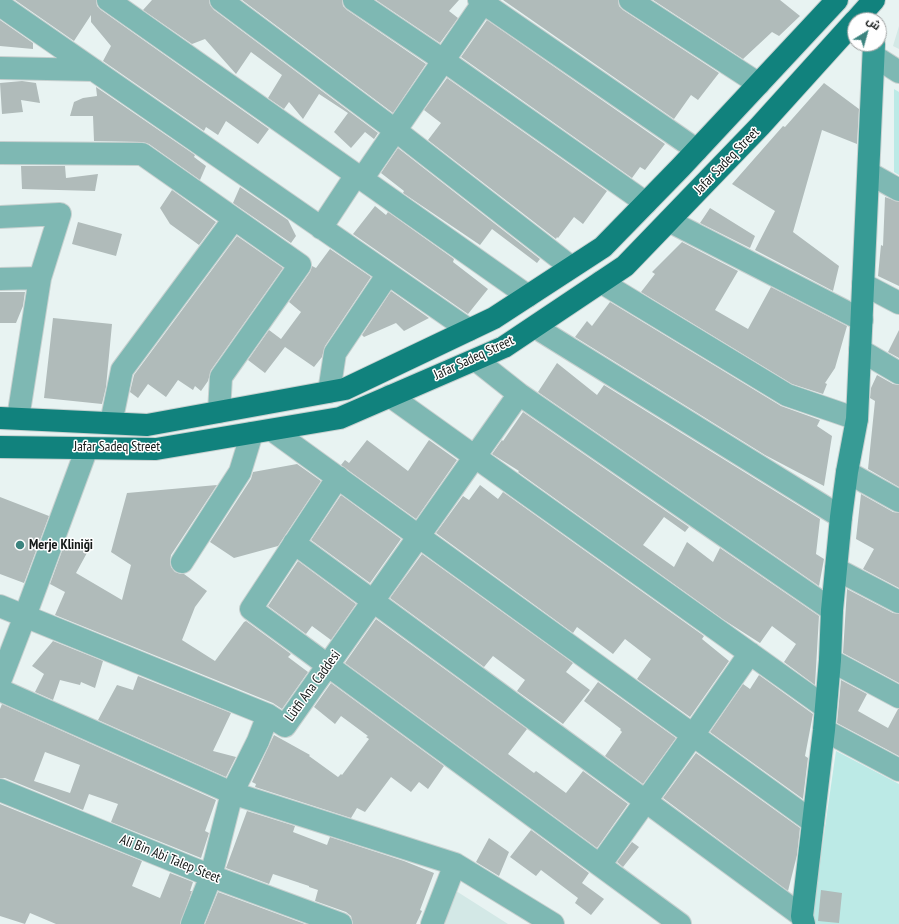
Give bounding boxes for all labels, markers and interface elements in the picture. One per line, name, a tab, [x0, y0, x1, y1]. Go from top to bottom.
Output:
north arrow	[847, 12, 887, 52]
text: ش	[864, 13, 883, 33]
street label: Jafar Sadeq Street	[691, 124, 763, 198]
street label: Jafar Sadeq Street	[431, 332, 517, 384]
street label: Jafar Sadeq Street	[74, 439, 160, 455]
place label: Merje Kliniği	[29, 537, 93, 553]
marker: Merje Kliniği	[14, 539, 26, 551]
street label: Lütfi Ana Caddesi	[282, 647, 344, 725]
street label: Ali Bin Abi Talep Steet	[117, 831, 223, 887]

